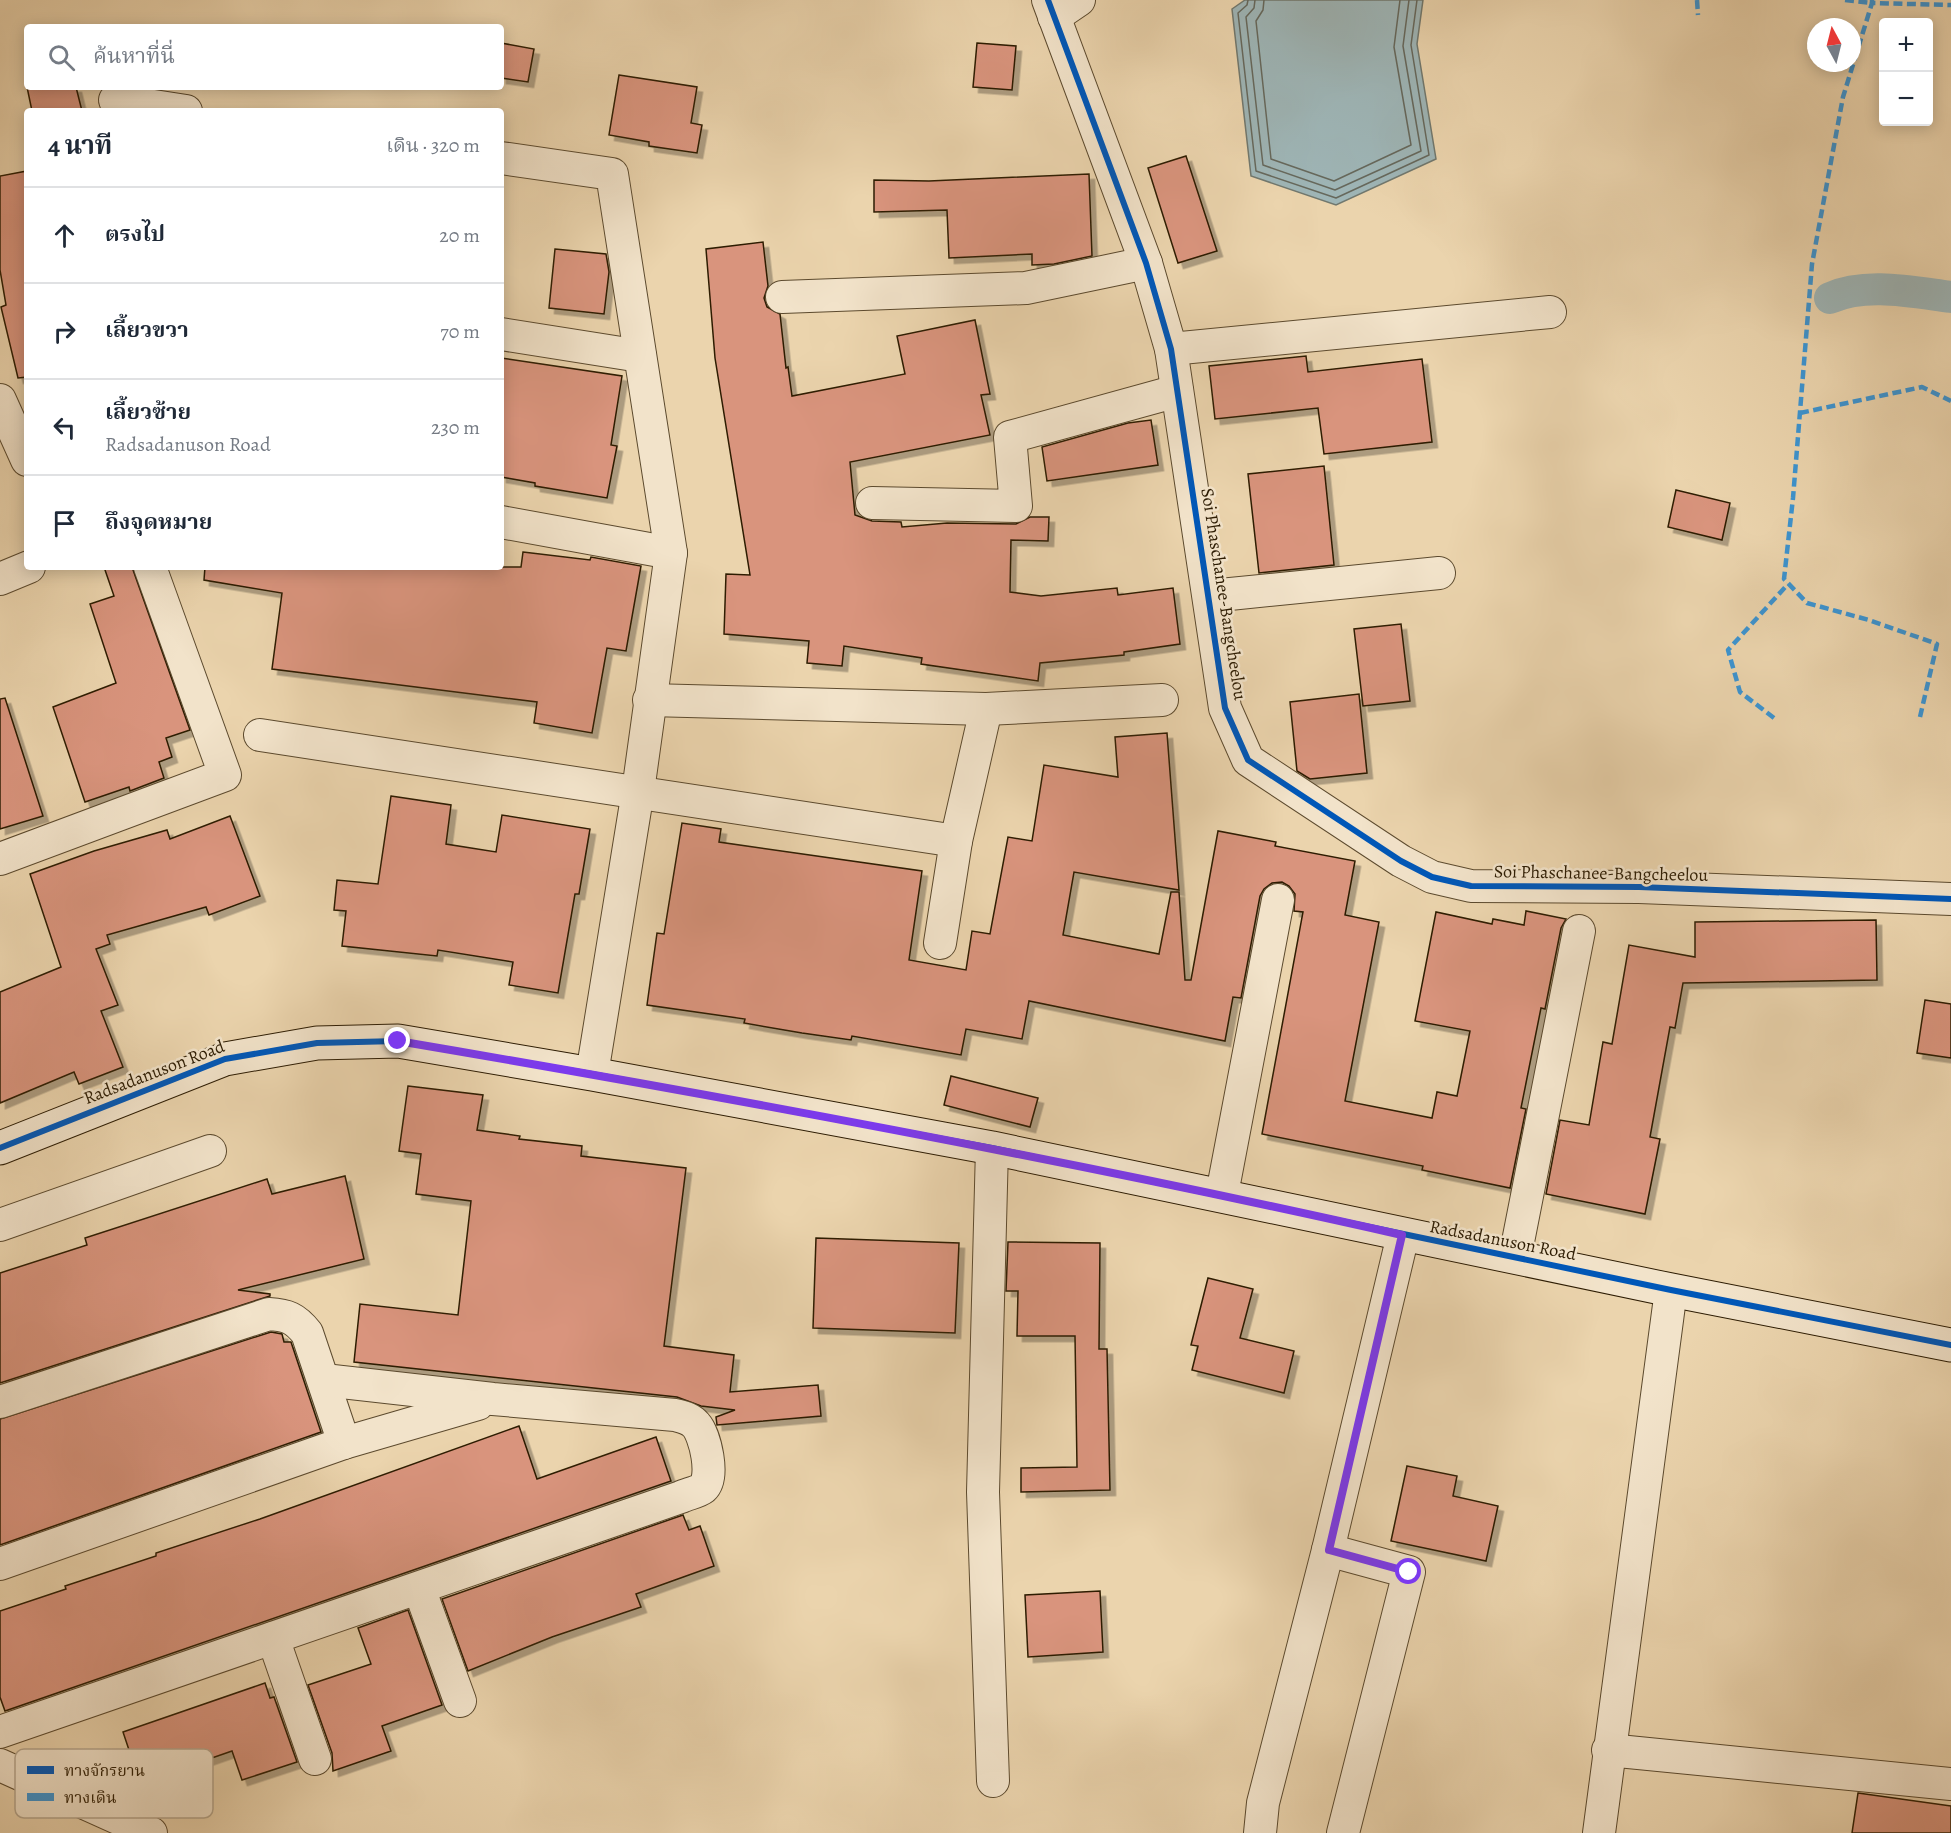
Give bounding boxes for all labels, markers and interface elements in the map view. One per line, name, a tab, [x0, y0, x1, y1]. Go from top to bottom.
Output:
north arrow	[1807, 18, 1861, 72]
map controls	[1879, 18, 1933, 126]
button: +	[1879, 18, 1933, 72]
search box	[24, 24, 504, 90]
icon: search	[45, 41, 78, 74]
text: ค้นหาที่นี่	[93, 41, 175, 71]
button: −	[1879, 72, 1933, 126]
text: 4 นาที	[48, 128, 112, 163]
text: เดิน · 320 m	[386, 132, 480, 159]
icon: ahead	[48, 219, 81, 252]
text: ตรงไป	[105, 219, 165, 249]
text: 20 m	[439, 222, 480, 249]
icon: right	[48, 315, 81, 348]
text: เลี้ยวขวา	[105, 315, 189, 345]
text: 70 m	[440, 318, 480, 345]
text: เลี้ยวซ้าย	[105, 397, 191, 427]
icon: left	[48, 411, 81, 444]
text: 230 m	[431, 414, 480, 441]
text: Radsadanuson Road	[105, 431, 271, 458]
street label: Soi Phaschanee-Bangcheelou	[1195, 486, 1253, 702]
icon: arrive	[48, 507, 81, 540]
text: ถึงจุดหมาย	[105, 507, 212, 537]
street label: Soi Phaschanee-Bangcheelou	[1494, 859, 1709, 887]
route end	[384, 1027, 410, 1053]
street label: Radsadanuson Road	[80, 1034, 228, 1110]
street label: Radsadanuson Road	[1428, 1214, 1579, 1266]
route start	[1395, 1558, 1421, 1584]
legend	[15, 1749, 213, 1818]
text: ทางจักรยาน	[64, 1760, 145, 1782]
text: ทางเดิน	[64, 1787, 117, 1809]

